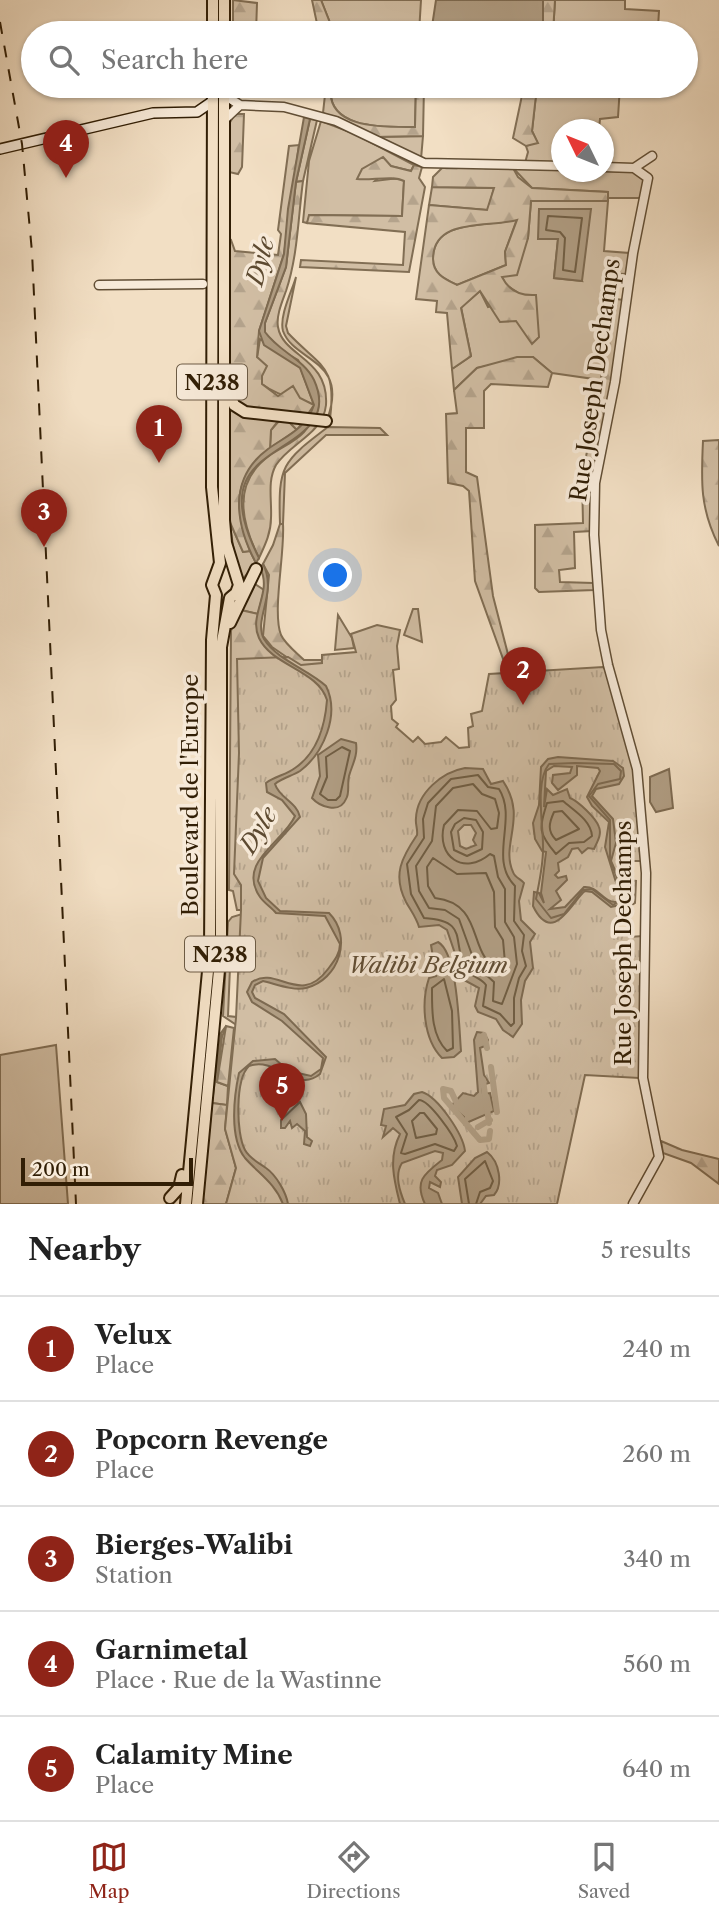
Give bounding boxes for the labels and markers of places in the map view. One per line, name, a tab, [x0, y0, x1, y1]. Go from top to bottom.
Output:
pin: 4	[43, 120, 89, 178]
pin: 1	[136, 405, 182, 463]
pin: 3	[21, 489, 67, 547]
pin: 2	[500, 647, 546, 705]
pin: 5	[259, 1063, 305, 1121]

